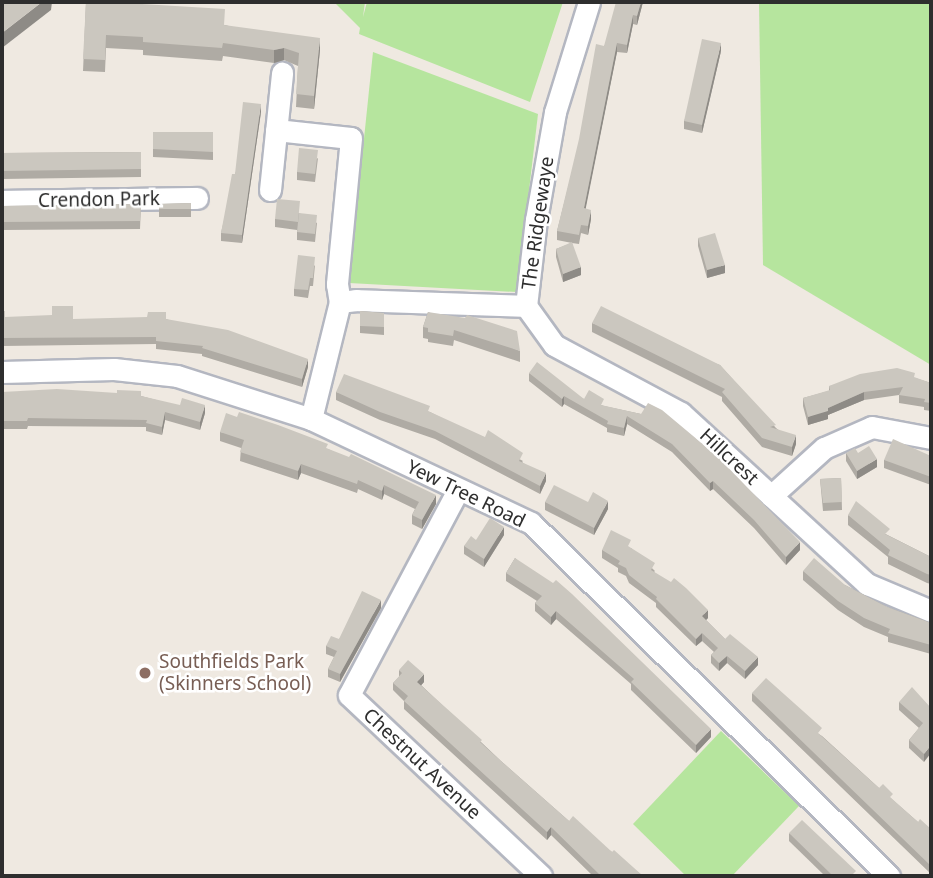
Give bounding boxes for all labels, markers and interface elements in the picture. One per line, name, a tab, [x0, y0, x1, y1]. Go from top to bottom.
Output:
street label: The Ridgewaye	[517, 155, 559, 291]
street label: Crendon Park	[38, 188, 160, 212]
street label: Hillcrest	[695, 424, 763, 490]
street label: Yew Tree Road	[403, 455, 529, 533]
place label: Southfields Park (Skinners School)	[159, 651, 311, 695]
marker: Southfields Park (Skinners School)	[137, 665, 153, 681]
street label: Chestnut Avenue	[358, 704, 486, 824]

